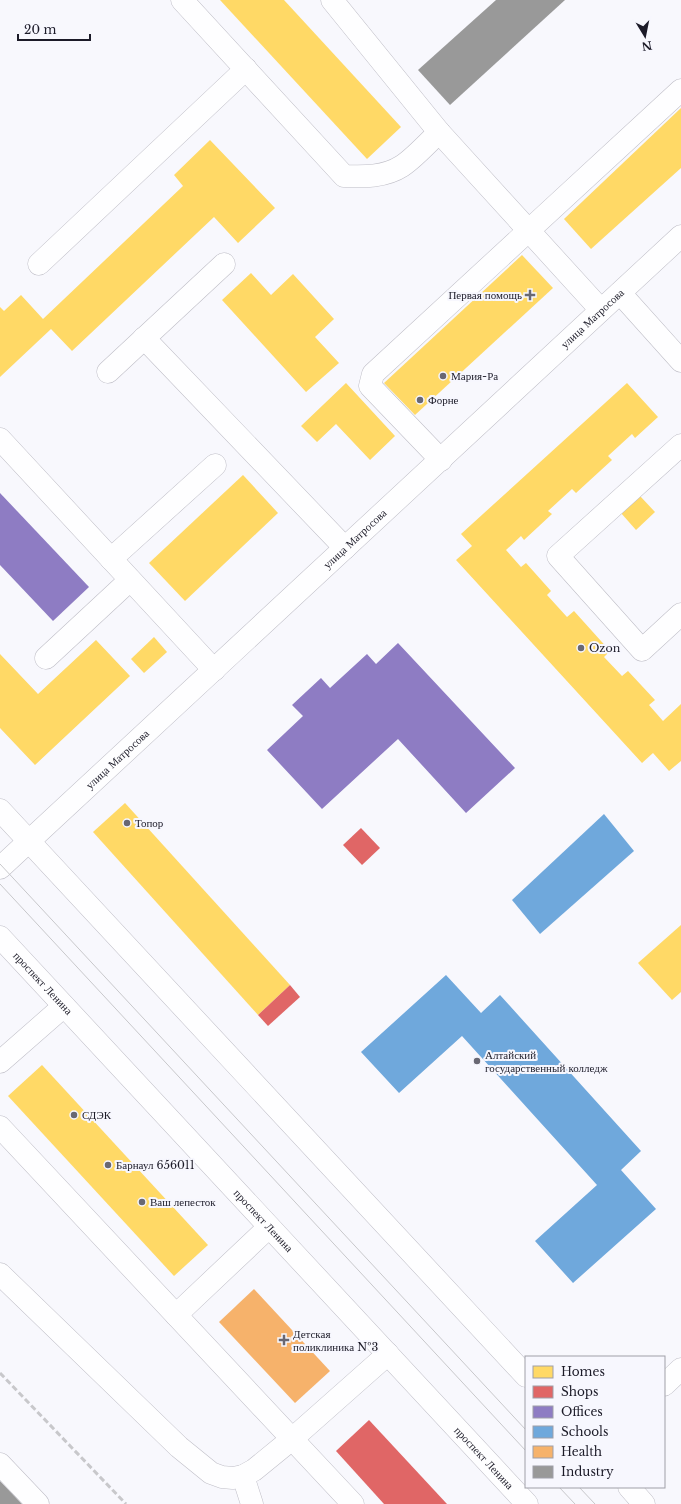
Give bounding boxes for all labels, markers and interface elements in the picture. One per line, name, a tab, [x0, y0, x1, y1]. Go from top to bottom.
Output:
scale bar	[18, 16, 90, 42]
north arrow	[625, 16, 665, 56]
text: 20 m	[24, 22, 56, 37]
text: N	[640, 38, 653, 54]
street label: улица Матросова	[558, 285, 627, 351]
place label: Первая помощь	[448, 288, 522, 302]
marker: Первая помощь	[525, 290, 535, 300]
place label: Мария-Ра	[451, 369, 498, 383]
marker: Мария-Ра	[438, 371, 448, 381]
place label: Форне	[428, 393, 459, 407]
marker: Форне	[415, 395, 425, 405]
street label: улица Матросова	[320, 506, 389, 572]
place label: Ozon	[589, 641, 621, 655]
marker: Ozon	[576, 643, 586, 653]
street label: улица Матросова	[83, 726, 152, 792]
place label: Топор	[135, 816, 164, 830]
marker: Топор	[122, 818, 132, 828]
street label: проспект Ленина	[10, 949, 76, 1018]
place label: Алтайский государственный колледж	[485, 1048, 608, 1075]
marker: Алтайский государственный колледж	[472, 1056, 482, 1066]
place label: СДЭК	[82, 1108, 112, 1122]
marker: СДЭК	[69, 1110, 79, 1120]
place label: Барнаул 656011	[116, 1158, 195, 1172]
marker: Барнаул 656011	[103, 1160, 113, 1170]
street label: проспект Ленина	[231, 1186, 296, 1255]
place label: Ваш лепесток	[150, 1195, 216, 1209]
marker: Ваш лепесток	[137, 1197, 147, 1207]
place label: Детская поликлиника №3	[293, 1327, 378, 1354]
marker: Детская поликлиника №3	[278, 1334, 290, 1346]
legend	[525, 1356, 665, 1488]
text: Homes	[561, 1364, 605, 1379]
text: Shops	[561, 1384, 598, 1399]
text: Offices	[561, 1404, 603, 1419]
street label: проспект Ленина	[451, 1423, 517, 1492]
text: Schools	[561, 1424, 608, 1439]
text: Health	[561, 1444, 602, 1459]
text: Industry	[561, 1464, 614, 1479]

